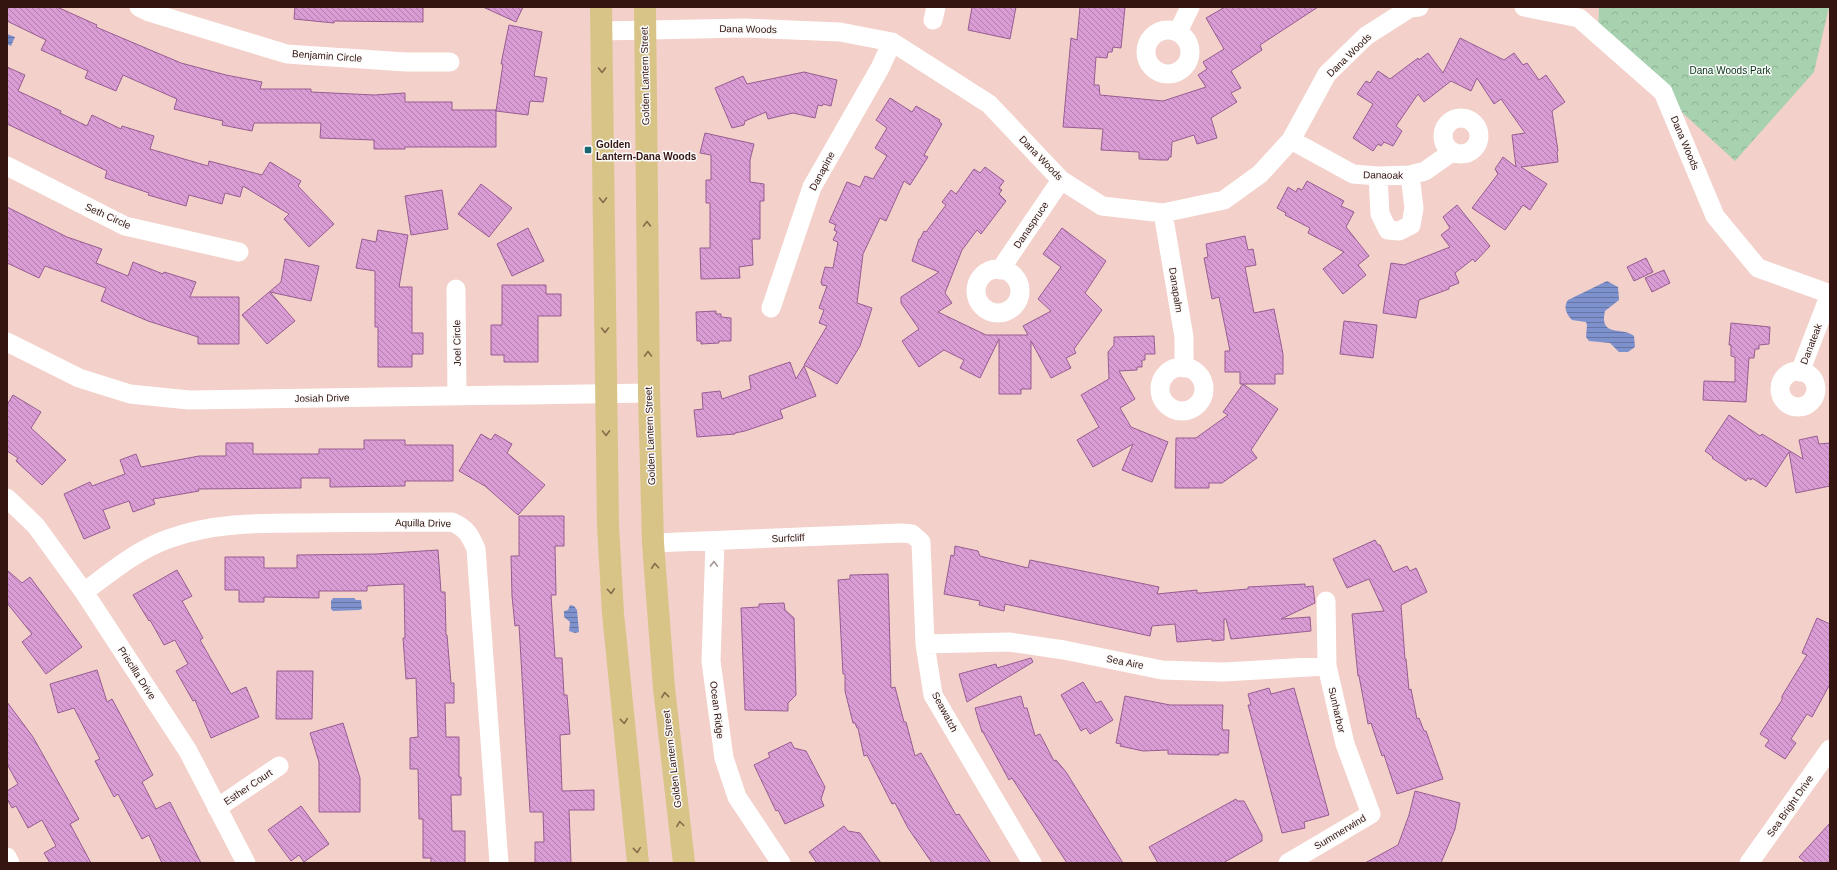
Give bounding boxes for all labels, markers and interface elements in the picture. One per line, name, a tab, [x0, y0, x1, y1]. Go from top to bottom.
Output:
street label: Dana Woods	[719, 23, 777, 35]
street label: Golden Lantern Street	[639, 26, 651, 125]
street label: Dana Woods	[1324, 31, 1374, 79]
street label: Benjamin Circle	[292, 48, 363, 64]
park label: Dana Woods Park	[1690, 65, 1771, 76]
one-way arrow	[598, 67, 606, 73]
street label: Dana Woods	[1669, 114, 1701, 172]
street label: Dana Woods	[1017, 133, 1065, 183]
place label: Golden Lantern-Dana Woods	[596, 139, 697, 162]
marker: Golden Lantern-Dana Woods	[583, 145, 593, 155]
street label: Danapine	[807, 149, 837, 192]
street label: Danaoak	[1363, 169, 1404, 181]
one-way arrow	[599, 197, 608, 203]
street label: Danaspruce	[1011, 199, 1051, 250]
street label: Seth Circle	[83, 201, 133, 231]
one-way arrow	[643, 221, 651, 227]
street label: Danapalm	[1167, 267, 1185, 313]
street label: Joel Circle	[451, 319, 463, 366]
street label: Danateak	[1798, 321, 1824, 366]
one-way arrow	[601, 327, 609, 333]
one-way arrow	[644, 351, 652, 357]
street label: Golden Lantern Street	[643, 386, 657, 485]
street label: Josiah Drive	[294, 392, 350, 404]
one-way arrow	[602, 430, 611, 436]
street label: Aquilla Drive	[395, 517, 452, 529]
street label: Surfcliff	[771, 532, 805, 544]
one-way arrow	[710, 561, 718, 567]
one-way arrow	[650, 563, 659, 569]
one-way arrow	[607, 588, 616, 594]
street label: Priscilla Drive	[116, 645, 158, 702]
street label: Sea Aire	[1105, 653, 1145, 671]
street label: Ocean Ridge	[708, 680, 726, 740]
street label: Sunharbor	[1326, 686, 1348, 735]
street label: Seawatch	[930, 690, 960, 734]
one-way arrow	[661, 692, 670, 698]
street label: Golden Lantern Street	[661, 709, 683, 809]
one-way arrow	[619, 718, 628, 724]
street label: Esther Court	[222, 767, 275, 807]
street label: Sea Bright Drive	[1765, 773, 1816, 839]
street label: Summerwind	[1312, 812, 1368, 852]
one-way arrow	[676, 821, 685, 827]
one-way arrow	[632, 847, 641, 853]

